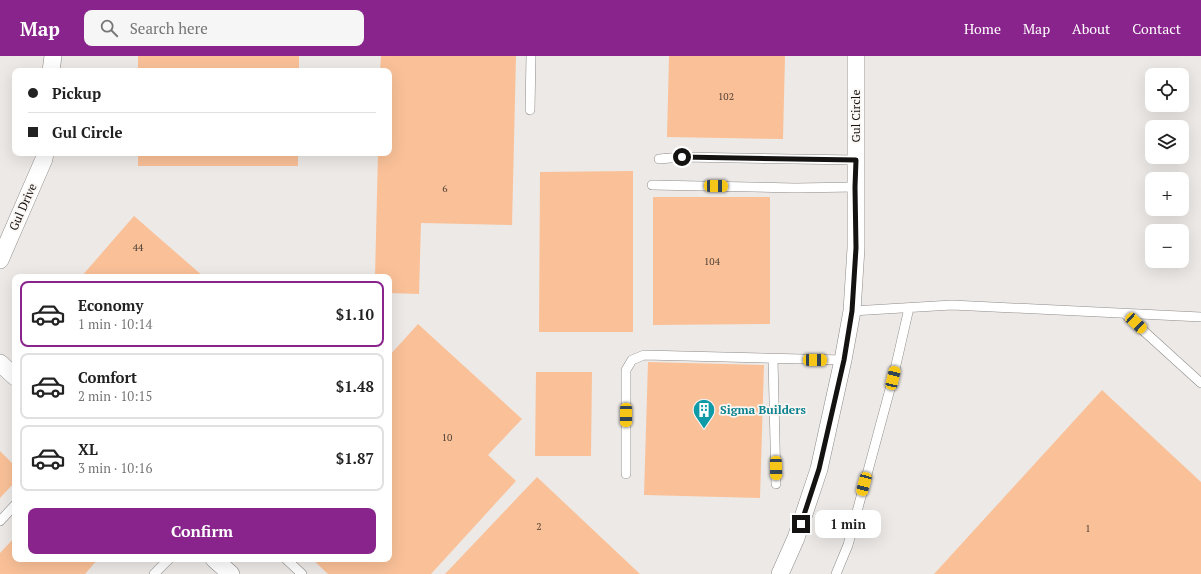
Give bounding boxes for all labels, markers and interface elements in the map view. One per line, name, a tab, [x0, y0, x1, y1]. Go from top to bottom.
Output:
search box	[84, 10, 364, 46]
text: Map	[20, 16, 60, 41]
icon: search	[98, 17, 120, 39]
text: Search here	[130, 18, 208, 38]
text: Home	[964, 19, 1001, 38]
text: Map	[1023, 19, 1050, 38]
text: About	[1072, 19, 1110, 38]
text: Contact	[1132, 19, 1181, 38]
map controls	[1145, 68, 1189, 268]
button: locate	[1145, 68, 1189, 112]
text: Pickup	[52, 83, 101, 103]
house number: 102	[718, 90, 734, 103]
street label: Gul Circle	[848, 90, 863, 142]
button: layers	[1145, 120, 1189, 164]
text: Gul Circle	[52, 122, 123, 142]
route start	[673, 148, 691, 166]
button: +	[1145, 172, 1189, 216]
car	[704, 180, 728, 192]
street label: Gul Drive	[5, 181, 40, 233]
house number: 6	[442, 182, 448, 195]
button: −	[1145, 224, 1189, 268]
house number: 44	[133, 241, 144, 254]
house number: 104	[704, 255, 721, 268]
text: Economy	[78, 295, 143, 315]
icon: car	[30, 296, 66, 332]
text: $1.10	[336, 304, 374, 324]
car	[1123, 310, 1149, 336]
text: 1 min · 10:14	[78, 315, 152, 333]
car	[803, 354, 827, 366]
car	[884, 365, 902, 391]
text: Comfort	[78, 367, 137, 387]
icon: car	[30, 368, 66, 404]
text: $1.48	[336, 376, 374, 396]
text: 2 min · 10:15	[78, 387, 152, 405]
building icon: Sigma Builders	[691, 397, 717, 430]
place label: Sigma Builders	[720, 402, 806, 417]
car	[620, 403, 632, 427]
house number: 10	[442, 431, 452, 444]
text: XL	[78, 439, 98, 459]
icon: car	[30, 440, 66, 476]
text: $1.87	[336, 448, 374, 468]
car	[770, 456, 782, 480]
text: 3 min · 10:16	[78, 459, 152, 477]
car	[855, 471, 873, 497]
button: Confirm	[28, 508, 376, 554]
callout: 1 min	[815, 510, 881, 538]
route end	[792, 515, 810, 533]
text: 1 min	[830, 515, 866, 533]
house number: 2	[536, 520, 542, 533]
house number: 1	[1085, 522, 1091, 535]

